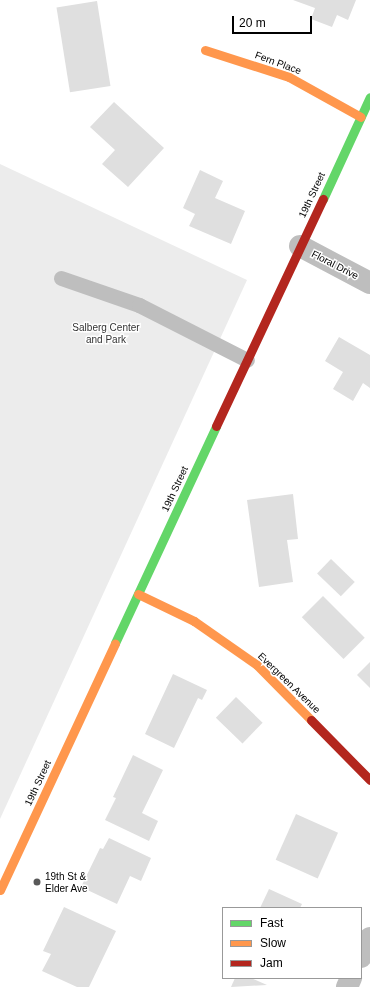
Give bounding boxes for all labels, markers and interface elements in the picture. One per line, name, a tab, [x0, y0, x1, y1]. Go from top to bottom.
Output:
scale bar	[234, 8, 314, 34]
text: 20 m	[239, 16, 266, 30]
street label: Fern Place	[253, 49, 303, 77]
street label: 19th Street	[296, 170, 328, 220]
street label: Floral Drive	[310, 248, 360, 282]
park label: Salberg Center and Park	[72, 321, 140, 344]
street label: 19th Street	[159, 464, 191, 514]
street label: Evergreen Avenue	[255, 650, 323, 716]
street label: 19th Street	[22, 758, 54, 808]
place label: 19th St & Elder Ave	[45, 870, 88, 894]
marker: 19th St & Elder Ave	[32, 877, 42, 887]
legend	[222, 907, 362, 979]
text: Fast	[260, 916, 283, 930]
text: Slow	[260, 936, 286, 950]
text: Jam	[260, 956, 283, 970]

